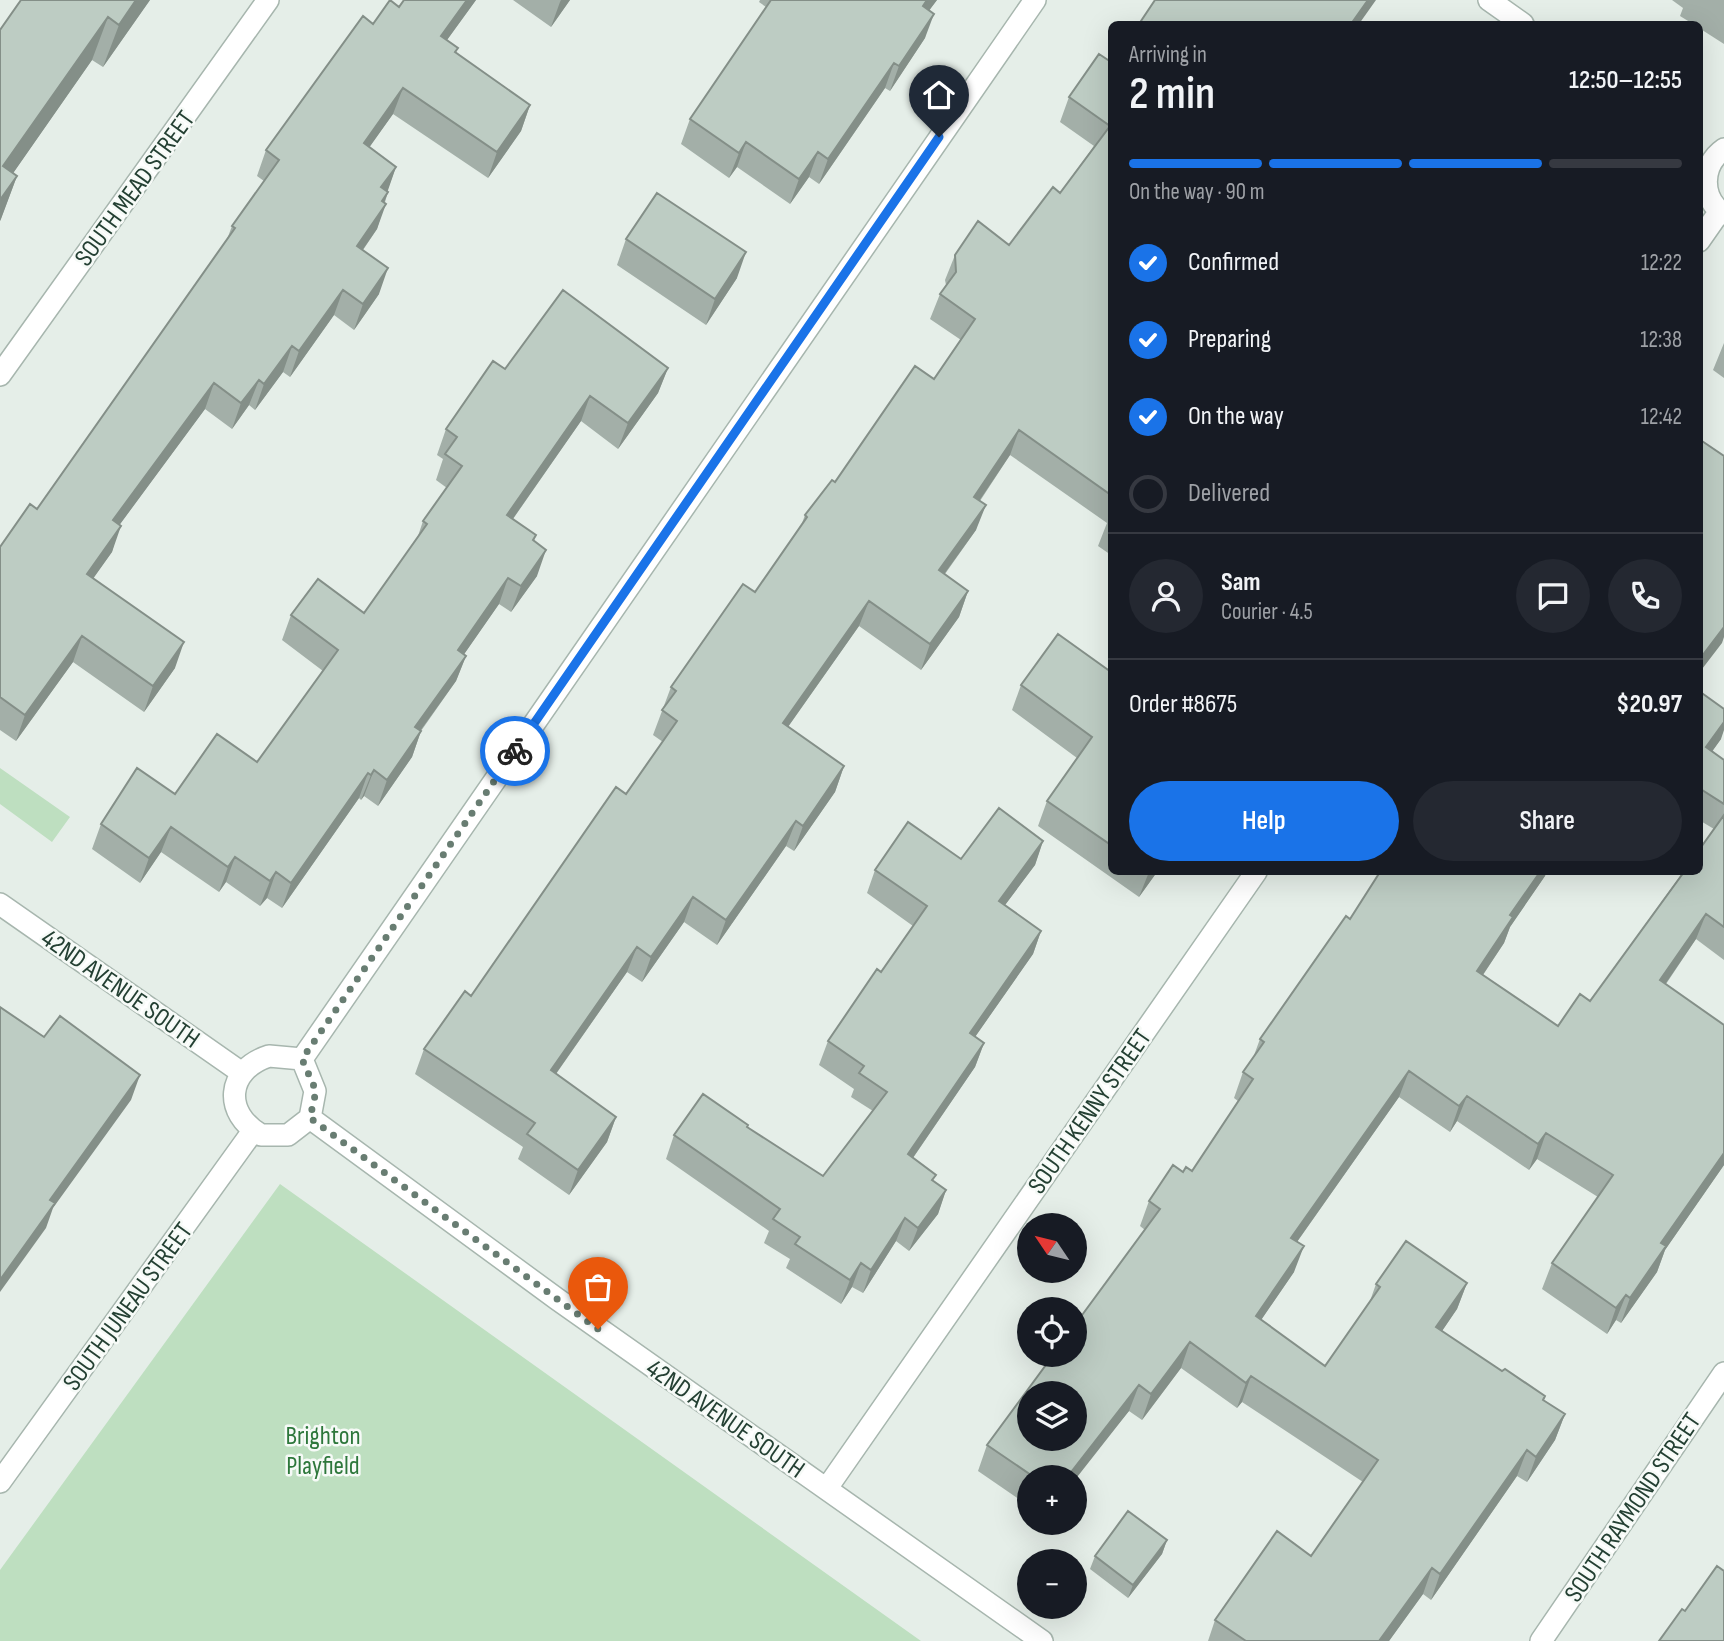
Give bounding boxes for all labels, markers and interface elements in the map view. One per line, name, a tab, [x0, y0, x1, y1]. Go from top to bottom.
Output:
text: Arriving in	[1129, 41, 1207, 69]
pin	[909, 65, 969, 137]
text: 12:50–12:55	[1569, 65, 1682, 96]
text: 2 min	[1129, 67, 1215, 122]
icon: home	[920, 76, 958, 114]
street label: SOUTH MEAD STREET	[69, 105, 202, 272]
text: On the way · 90 m	[1129, 178, 1264, 206]
icon: check	[1129, 244, 1167, 282]
text: Confirmed	[1188, 247, 1279, 278]
text: 12:22	[1641, 249, 1682, 277]
icon: check	[1129, 321, 1167, 359]
text: Preparing	[1188, 324, 1271, 355]
text: 12:38	[1640, 326, 1682, 354]
icon: check	[1129, 398, 1167, 436]
text: On the way	[1188, 401, 1284, 432]
text: 12:42	[1641, 403, 1682, 431]
text: Delivered	[1188, 478, 1270, 509]
button: person	[1129, 559, 1203, 633]
button: chat	[1516, 559, 1590, 633]
button: phone	[1608, 559, 1682, 633]
text: Sam	[1221, 567, 1261, 598]
text: Courier · 4.5	[1221, 598, 1313, 626]
text: Order #8675	[1129, 689, 1237, 720]
text: $20.97	[1616, 689, 1682, 720]
courier	[480, 716, 550, 786]
icon: bike	[496, 732, 534, 770]
button: Help	[1129, 781, 1399, 861]
button: Share	[1413, 781, 1682, 861]
street label: 42ND AVENUE SOUTH	[35, 923, 205, 1055]
street label: SOUTH KENNY STREET	[1022, 1024, 1159, 1200]
north arrow	[1017, 1213, 1087, 1283]
map controls	[1017, 1213, 1087, 1619]
street label: SOUTH JUNEAU STREET	[57, 1217, 200, 1397]
pin	[568, 1257, 628, 1329]
icon: bag	[579, 1268, 617, 1306]
button: locate	[1017, 1297, 1087, 1367]
street label: 42ND AVENUE SOUTH	[640, 1353, 810, 1485]
button: layers	[1017, 1381, 1087, 1451]
street label: SOUTH RAYMOND STREET	[1559, 1407, 1708, 1608]
park label: Brighton Playfield	[285, 1421, 361, 1482]
button: +	[1017, 1465, 1087, 1535]
button: −	[1017, 1549, 1087, 1619]

